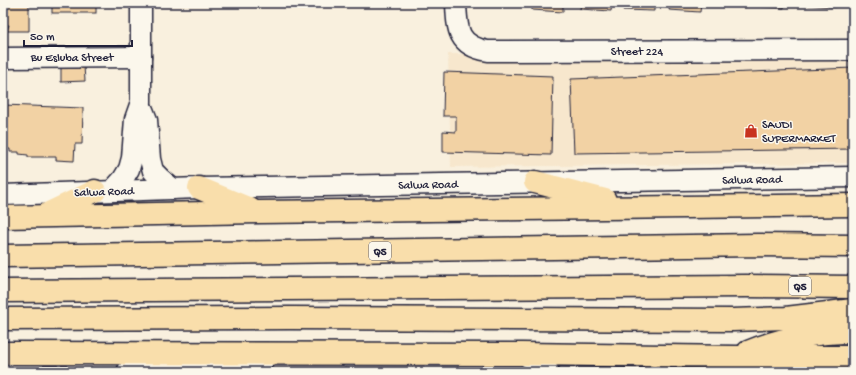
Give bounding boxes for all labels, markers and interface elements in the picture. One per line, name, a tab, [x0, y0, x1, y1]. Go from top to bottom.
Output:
scale bar	[24, 22, 132, 48]
text: 50 m	[30, 31, 55, 45]
street label: Street 224	[611, 46, 663, 60]
street label: Bu Esluba Street	[30, 52, 114, 66]
place label: SAUDI SUPERMARKET	[762, 119, 837, 147]
shop icon: SAUDI SUPERMARKET	[743, 123, 759, 139]
street label: Salwa Road	[722, 173, 783, 189]
street label: Salwa Road	[398, 178, 459, 194]
street label: Salwa Road	[74, 185, 135, 201]
road number: Q5	[369, 242, 391, 260]
road number: Q5	[789, 277, 811, 295]

